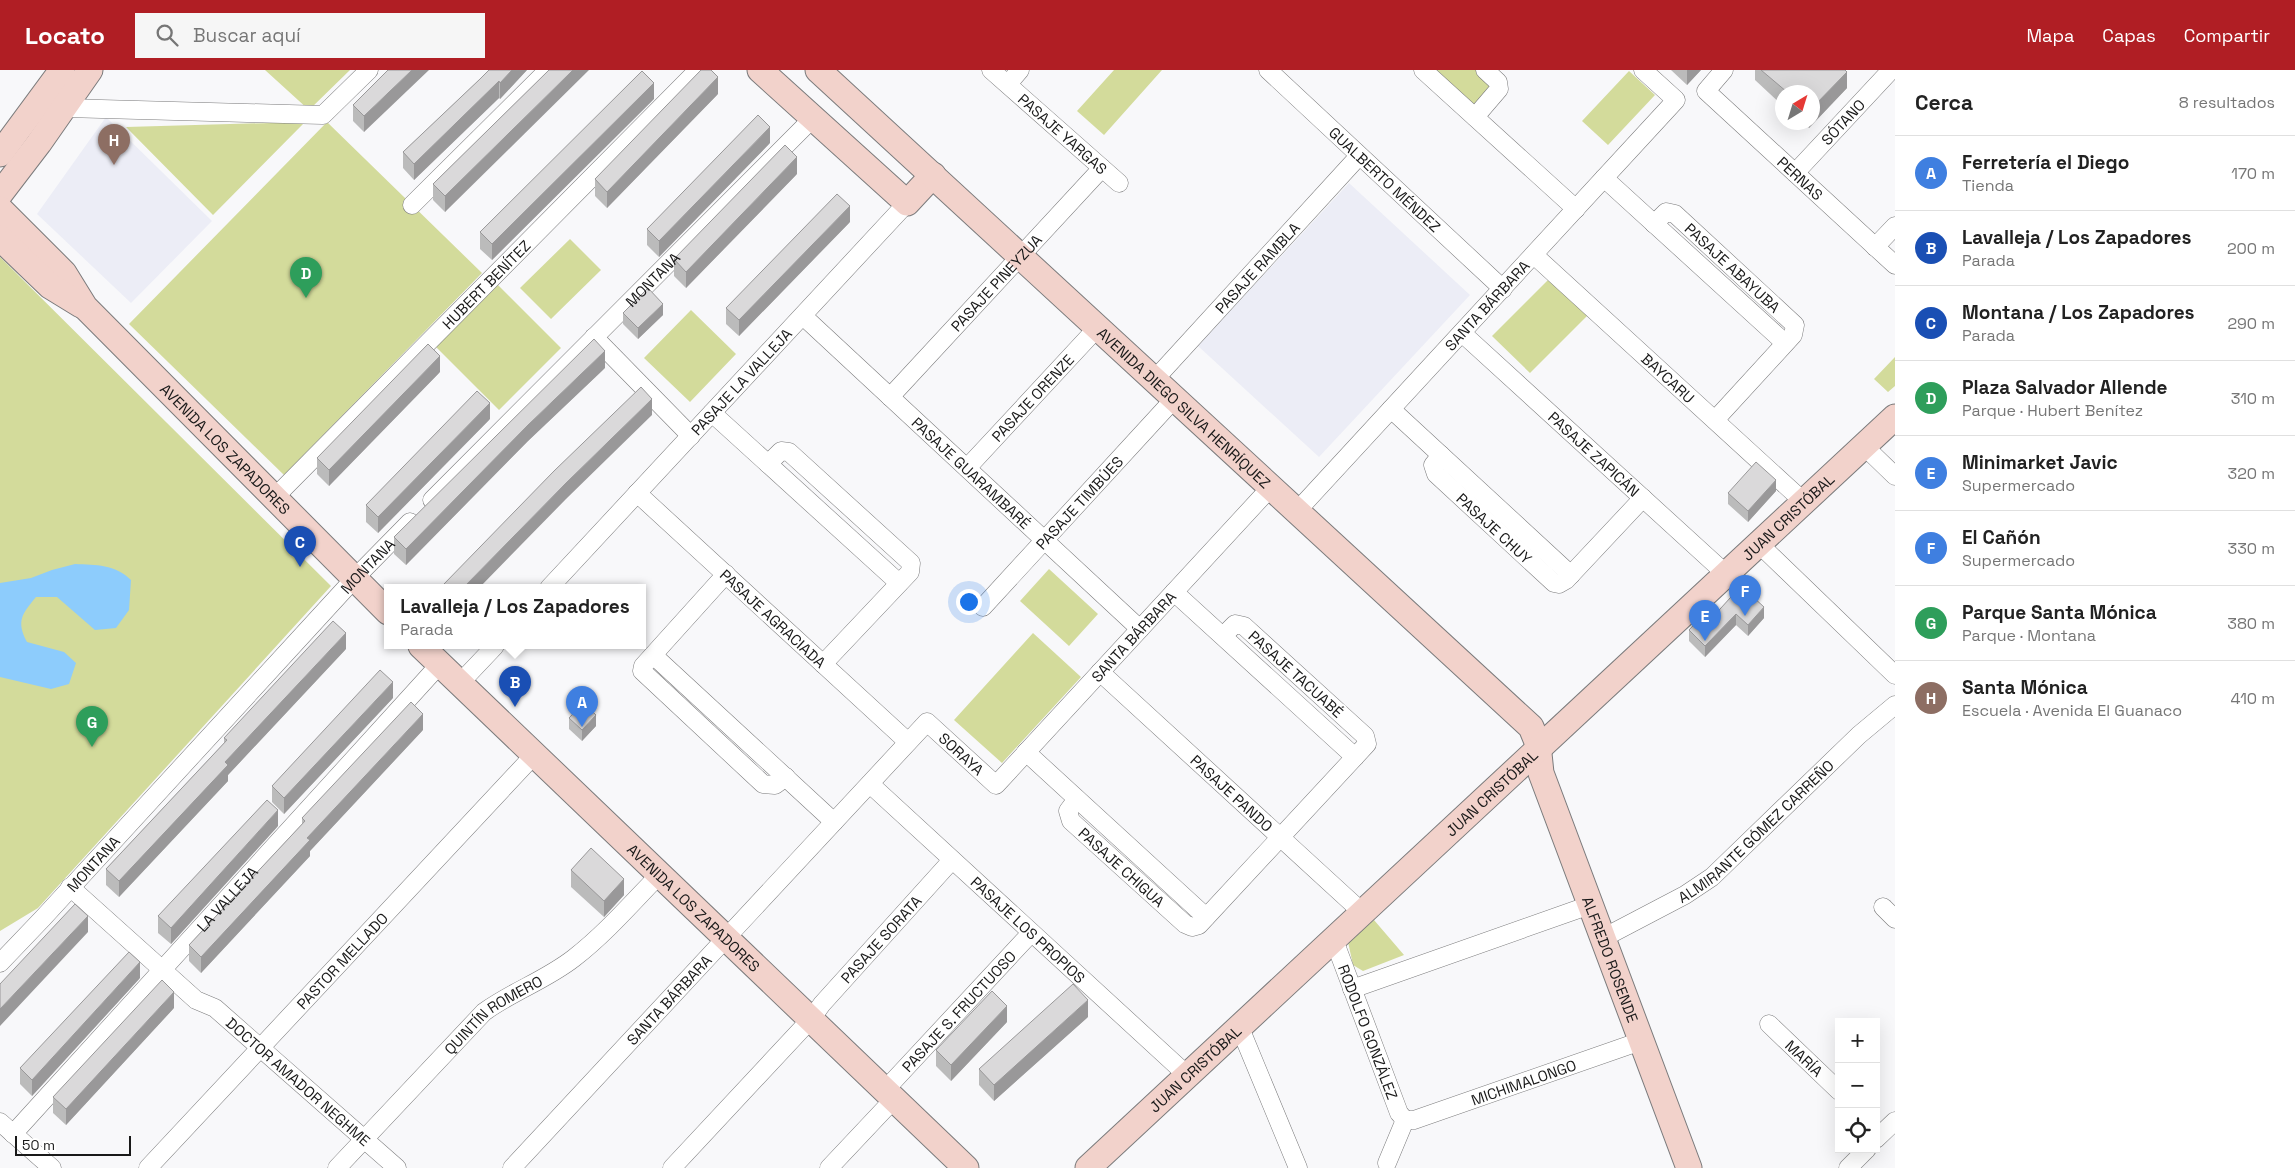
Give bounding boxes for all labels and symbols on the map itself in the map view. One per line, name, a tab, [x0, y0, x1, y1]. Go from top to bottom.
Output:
north arrow	[1775, 85, 1820, 130]
street label: PASAJE YARGAS	[1014, 89, 1112, 178]
street label: SÓTANO	[1817, 95, 1869, 149]
street label: GUALBERTO MÉNDEZ	[1325, 122, 1445, 236]
pin: H	[98, 124, 130, 165]
street label: PERNAS	[1774, 152, 1827, 204]
street label: PASAJE RAMBLA	[1210, 218, 1304, 317]
street label: PASAJE ABAYUBA	[1681, 219, 1785, 317]
street label: PASAJE PINEYZUA	[946, 230, 1046, 335]
street label: HUBERT BENÍTEZ	[438, 236, 534, 333]
street label: MONTANA	[621, 247, 684, 310]
street label: SANTA BÁRBARA	[1440, 256, 1534, 354]
pin: D	[290, 257, 322, 298]
street label: AVENIDA DIEGO SILVA HENRÍQUEZ	[1094, 323, 1275, 492]
street label: PASAJE LA VALLEJA	[687, 324, 796, 439]
street label: BAYCARU	[1638, 349, 1699, 407]
street label: PASAJE ORENZE	[987, 350, 1078, 445]
street label: AVENIDA LOS ZAPADORES	[157, 379, 295, 518]
street label: PASAJE ZAPICÁN	[1545, 407, 1644, 500]
street label: PASAJE GUARAMBARÉ	[908, 413, 1035, 532]
street label: PASAJE TIMBÚES	[1031, 452, 1127, 553]
street label: JUAN CRISTÓBAL	[1738, 469, 1838, 564]
street label: PASAJE CHUY	[1453, 489, 1536, 568]
pin: C	[284, 526, 316, 567]
street label: MONTANA	[336, 534, 399, 597]
street label: PASAJE AGRACIADA	[716, 565, 831, 672]
pin: F	[1729, 575, 1761, 616]
street label: SANTA BÁRBARA	[1087, 587, 1180, 686]
your location	[956, 589, 982, 615]
pin: E	[1689, 600, 1721, 641]
street label: PASAJE TACUABÉ	[1245, 626, 1347, 722]
pin: B	[499, 666, 531, 707]
pin: A	[566, 686, 598, 727]
pin: G	[76, 706, 108, 747]
street label: SORAYA	[935, 728, 988, 779]
street label: JUAN CRISTÓBAL	[1441, 745, 1541, 840]
street label: PASAJE PANDO	[1187, 750, 1277, 835]
street label: ALMIRANTE GÓMEZ CARREÑO	[1674, 755, 1837, 907]
street label: PASAJE CHIGUA	[1075, 823, 1169, 911]
street label: MONTANA	[62, 831, 124, 896]
street label: AVENIDA LOS ZAPADORES	[624, 839, 764, 975]
street label: LA VALLEJA	[192, 862, 262, 935]
street label: PASAJE LOS PROPIOS	[967, 872, 1090, 987]
street label: PASAJE SORATA	[836, 891, 926, 987]
street label: ALFREDO ROSENDE	[1579, 894, 1643, 1025]
street label: PASTOR MELLADO	[292, 908, 392, 1013]
street label: PASAJE S. FRUCTUOSO	[897, 946, 1020, 1076]
street label: SANTA BÁRBARA	[622, 950, 716, 1049]
street label: RODOLFO GONZÁLEZ	[1334, 962, 1402, 1102]
street label: QUINTÍN ROMERO	[440, 971, 546, 1058]
street label: DOCTOR AMADOR NEGHME	[222, 1013, 374, 1150]
street label: JUAN CRISTÓBAL	[1145, 1021, 1245, 1116]
street label: MARÍA	[1782, 1035, 1828, 1081]
street label: MICHIMALONGO	[1468, 1055, 1579, 1109]
scale bar	[15, 1133, 131, 1156]

